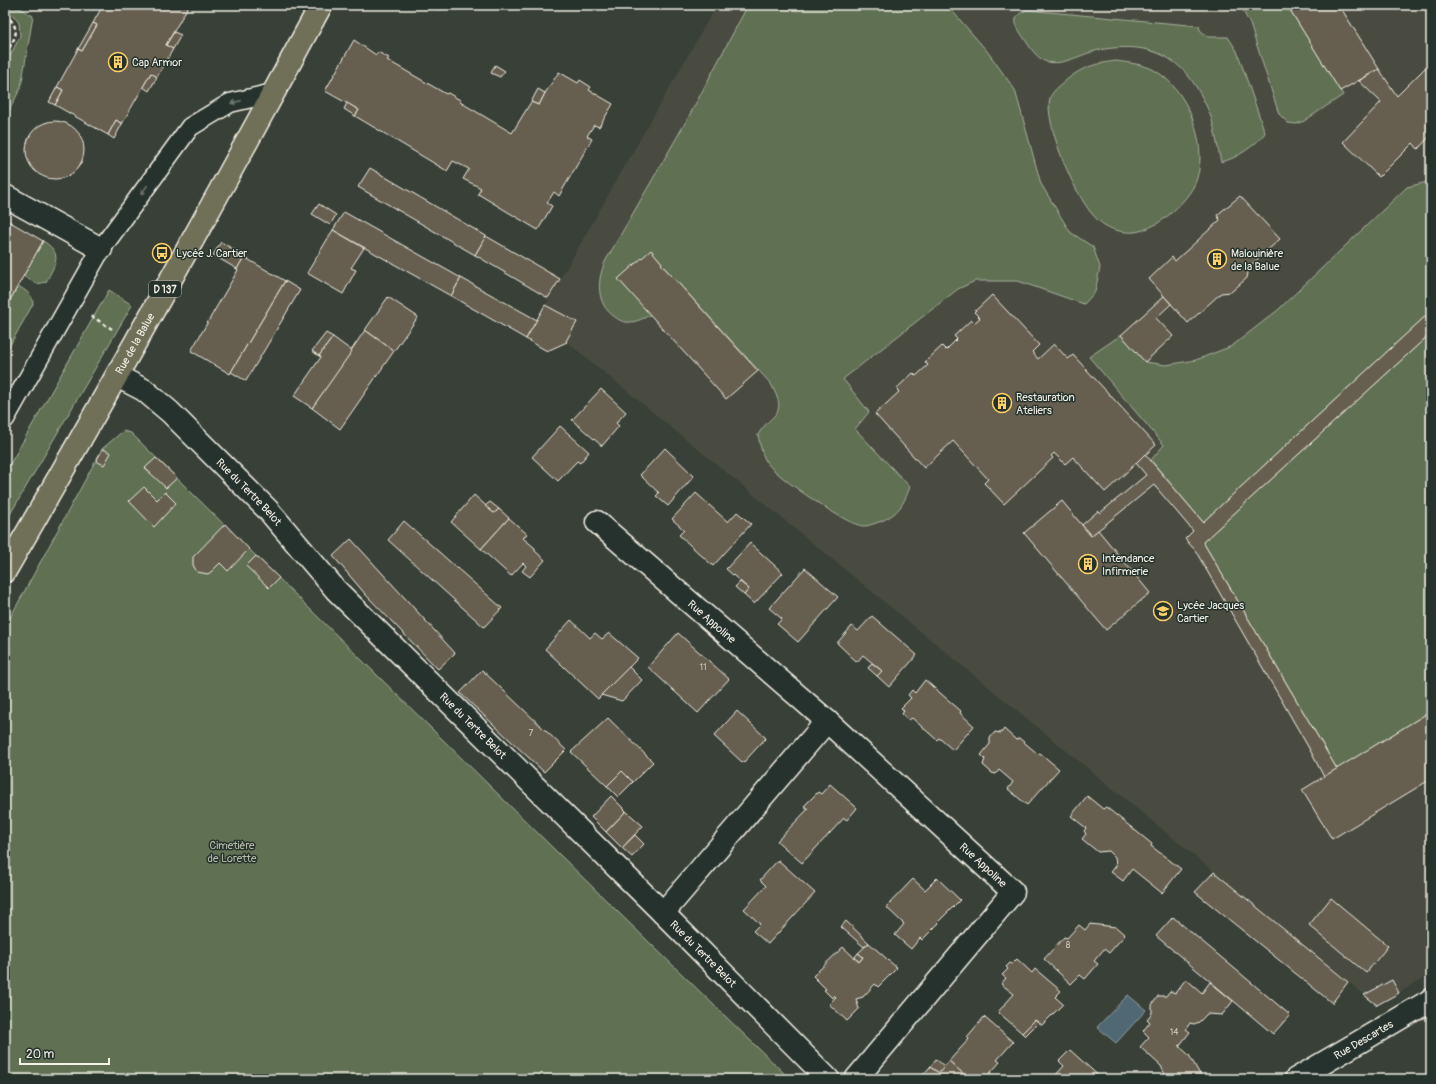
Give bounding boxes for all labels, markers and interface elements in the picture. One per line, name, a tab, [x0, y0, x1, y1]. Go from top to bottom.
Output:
building icon: Cap Armor	[107, 51, 129, 73]
place label: Cap Armor	[132, 56, 182, 69]
one-way arrow	[229, 100, 242, 106]
one-way arrow	[140, 184, 148, 195]
bus stop icon: Lycée J. Cartier	[151, 242, 173, 264]
place label: Lycée J. Cartier	[176, 247, 247, 260]
place label: Malouinière de la Balue	[1231, 247, 1284, 273]
building icon: Malouinière de la Balue	[1206, 248, 1228, 270]
road number: D 137	[149, 281, 181, 297]
street label: Rue de la Balue	[113, 310, 158, 377]
place label: Restauration Ateliers	[1016, 391, 1075, 417]
building icon: Restauration Ateliers	[991, 392, 1013, 414]
street label: Rue du Tertre Belot	[213, 456, 285, 529]
place label: Intendance Infirmerie	[1102, 552, 1155, 578]
building icon: Intendance Infirmerie	[1077, 553, 1099, 575]
street label: Rue Appoline	[685, 597, 739, 647]
place label: Lycée Jacques Cartier	[1177, 599, 1244, 625]
school or university icon: Lycée Jacques Cartier	[1152, 600, 1174, 622]
house number: 11	[699, 662, 707, 673]
street label: Rue du Tertre Belot	[437, 690, 509, 762]
house number: 7	[529, 728, 534, 739]
park label: Cimetière de Lorette	[208, 839, 257, 865]
street label: Rue Appoline	[957, 840, 1010, 890]
street label: Rue du Tertre Belot	[667, 918, 739, 990]
house number: 8	[1066, 940, 1071, 951]
street label: Rue Descartes	[1332, 1018, 1396, 1062]
house number: 14	[1170, 1027, 1179, 1038]
scale bar	[20, 1040, 109, 1066]
text: 20 m	[26, 1047, 55, 1062]

